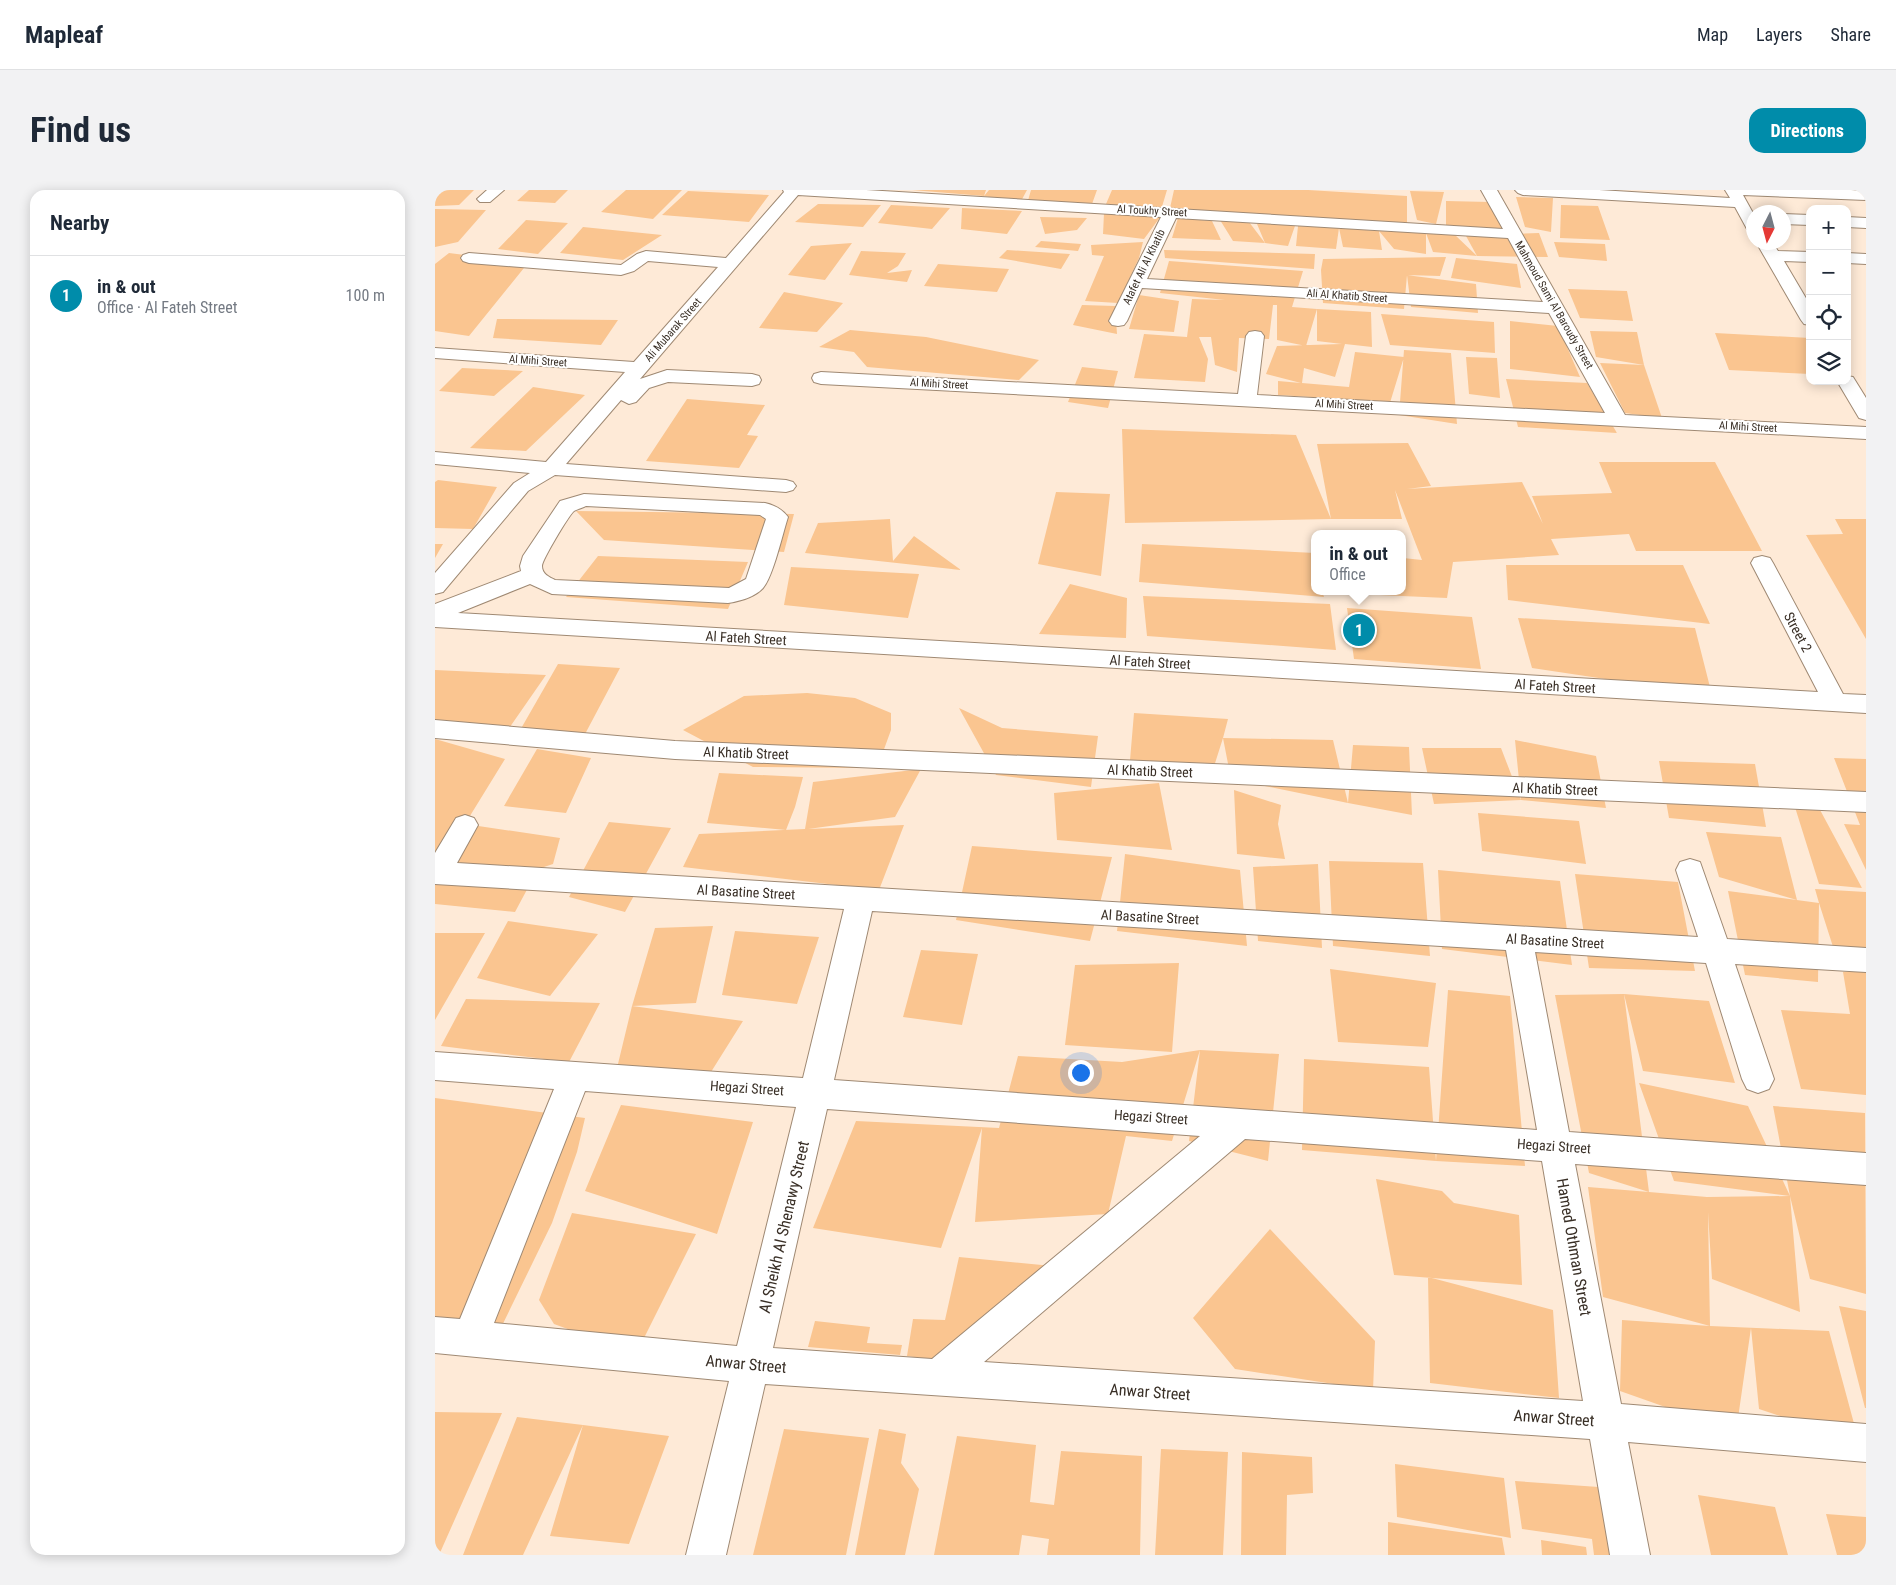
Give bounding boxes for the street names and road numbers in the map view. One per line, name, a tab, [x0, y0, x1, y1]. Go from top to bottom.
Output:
street label: Al Toukhy Street	[1117, 203, 1187, 219]
street label: Atafet Ali Al Khatib	[1120, 227, 1168, 307]
street label: Mahmoud Sami Al Baroudy Street	[1512, 239, 1596, 371]
street label: Ali Al Khatib Street	[1306, 287, 1388, 305]
street label: Ali Mubarak Street	[642, 296, 704, 364]
street label: Al Mihi Street	[508, 352, 568, 370]
street label: Al Mihi Street	[910, 376, 968, 392]
street label: Al Mihi Street	[1315, 397, 1373, 413]
street label: Al Mihi Street	[1719, 419, 1777, 435]
street label: Street 2	[1781, 609, 1815, 655]
street label: Al Fateh Street	[705, 628, 787, 648]
street label: Al Fateh Street	[1109, 652, 1191, 672]
street label: Al Fateh Street	[1514, 676, 1596, 696]
street label: Al Khatib Street	[703, 744, 789, 762]
street label: Al Khatib Street	[1107, 762, 1193, 780]
street label: Al Khatib Street	[1512, 780, 1598, 798]
street label: Al Basatine Street	[696, 881, 796, 903]
street label: Al Basatine Street	[1100, 906, 1200, 928]
street label: Al Basatine Street	[1505, 930, 1605, 952]
street label: Hegazi Street	[709, 1077, 785, 1099]
street label: Hegazi Street	[1113, 1106, 1189, 1128]
street label: Hegazi Street	[1516, 1135, 1592, 1157]
street label: Al Sheikh Al Shenawy Street	[755, 1139, 813, 1315]
street label: Hamed Othman Street	[1553, 1177, 1596, 1318]
street label: Anwar Street	[705, 1351, 787, 1377]
street label: Anwar Street	[1109, 1380, 1191, 1404]
street label: Anwar Street	[1513, 1406, 1595, 1430]

